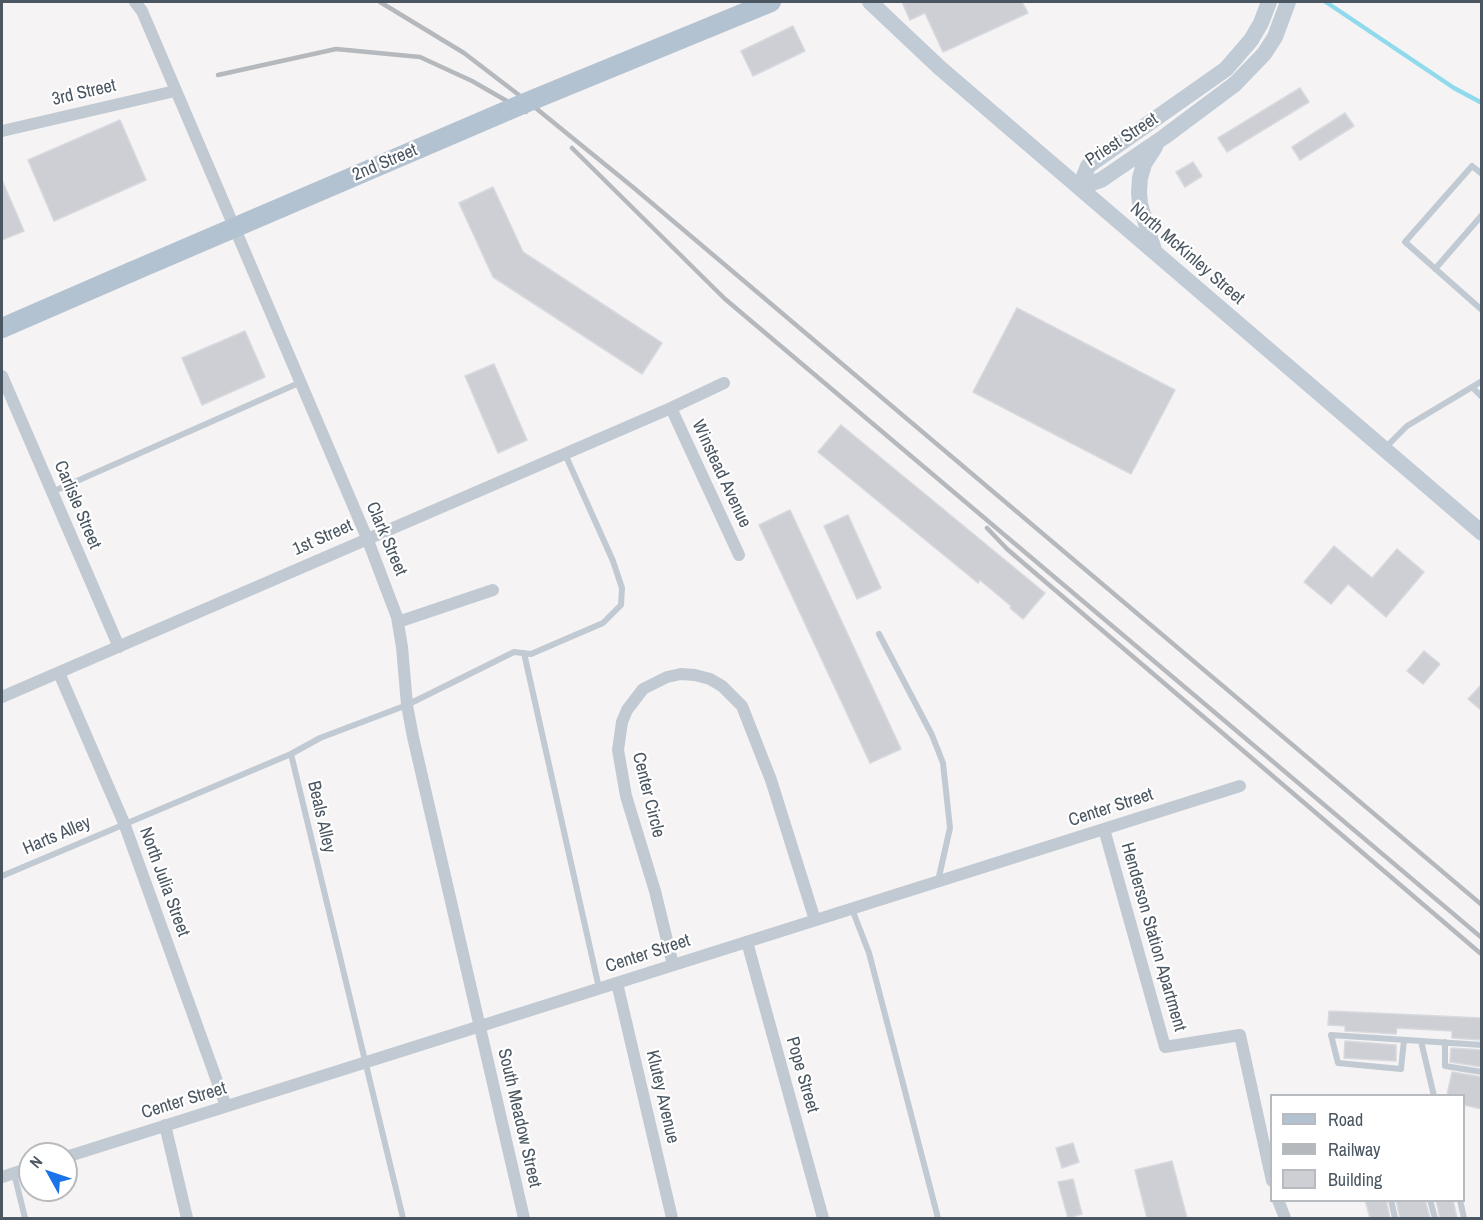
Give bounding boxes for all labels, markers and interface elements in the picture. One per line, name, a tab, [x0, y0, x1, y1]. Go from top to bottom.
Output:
street label: 3rd Street	[50, 75, 118, 111]
street label: Priest Street	[1082, 109, 1162, 171]
street label: 2nd Street	[349, 140, 421, 186]
street label: North McKinley Street	[1125, 198, 1249, 310]
street label: Winstead Avenue	[687, 417, 755, 531]
street label: Carlisle Street	[49, 458, 105, 552]
street label: Clark Street	[361, 499, 411, 579]
street label: 1st Street	[290, 515, 356, 561]
street label: Center Circle	[627, 750, 669, 840]
street label: Beals Alley	[302, 779, 340, 855]
street label: Center Street	[1066, 784, 1156, 832]
street label: Harts Alley	[20, 812, 94, 860]
street label: North Julia Street	[134, 824, 194, 940]
street label: Henderson Station Apartment	[1116, 840, 1190, 1034]
street label: Center Street	[603, 930, 693, 978]
street label: Pope Street	[781, 1035, 823, 1115]
street label: South Meadow Street	[493, 1046, 545, 1190]
street label: Klutey Avenue	[641, 1048, 683, 1146]
street label: Center Street	[139, 1078, 229, 1124]
legend	[1270, 1094, 1465, 1202]
text: Road	[1328, 1107, 1363, 1132]
text: Railway	[1328, 1137, 1381, 1162]
north arrow	[18, 1142, 78, 1202]
text: N	[24, 1151, 47, 1172]
text: Building	[1328, 1167, 1382, 1192]

